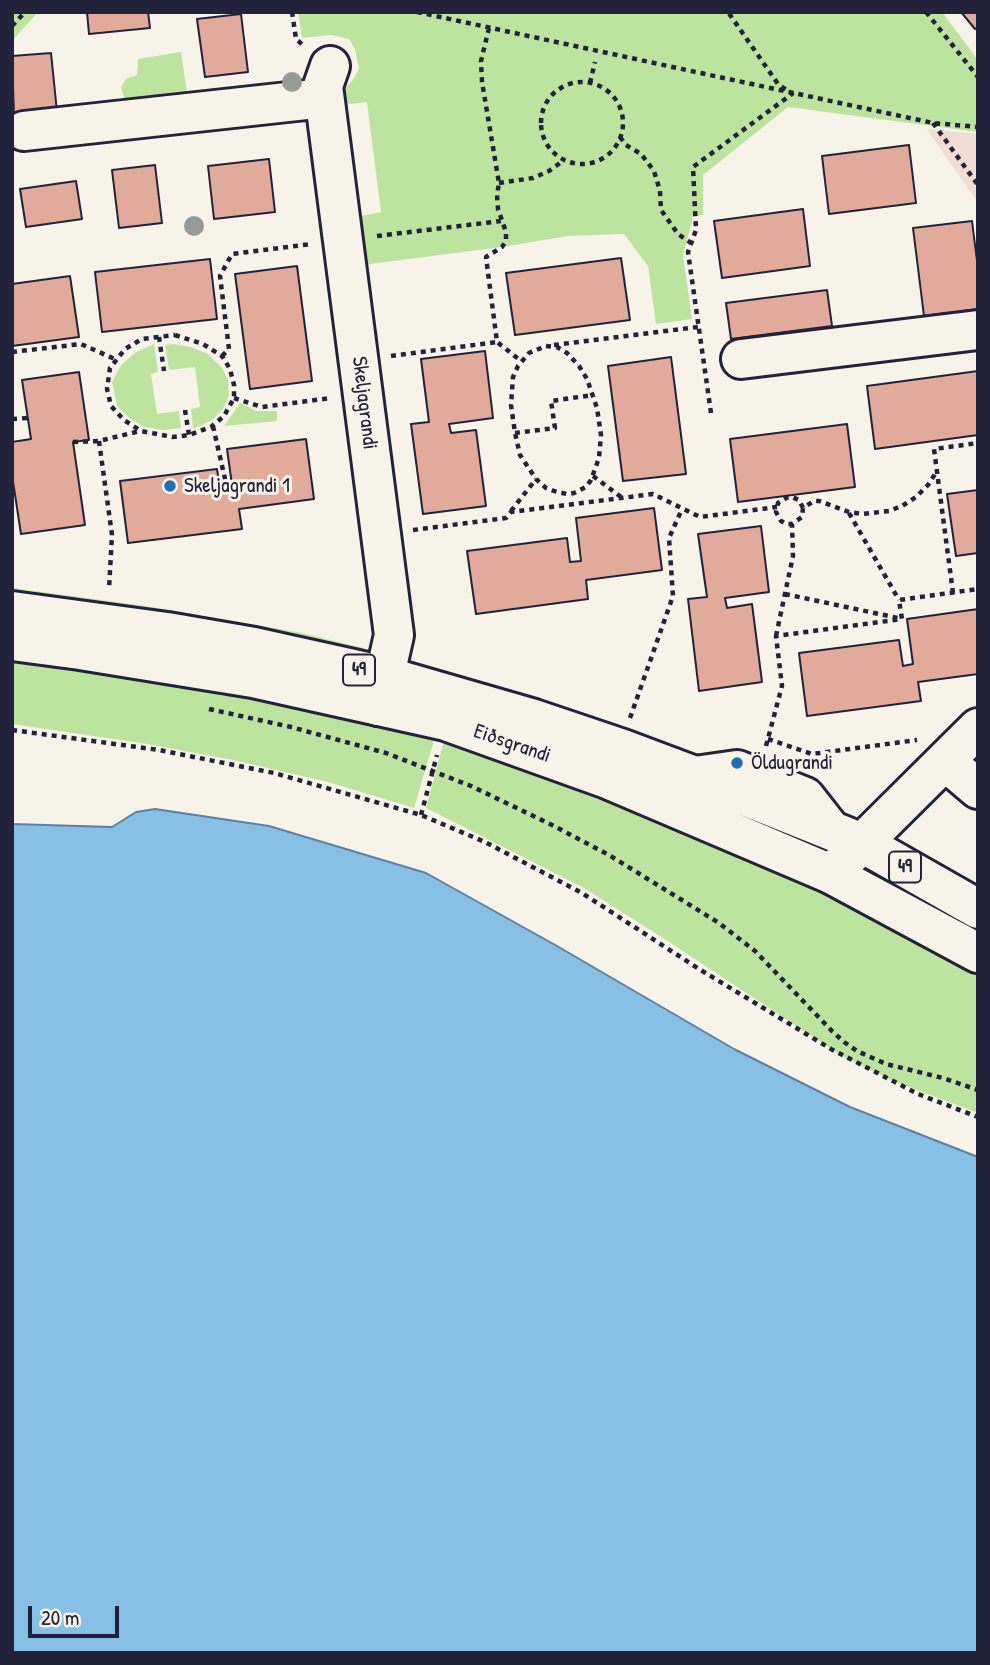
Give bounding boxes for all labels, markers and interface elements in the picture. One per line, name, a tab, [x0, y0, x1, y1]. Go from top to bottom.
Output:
street label: Skeljagrandi	[346, 355, 382, 451]
place label: Skeljagrandi 1	[184, 473, 290, 499]
marker: Skeljagrandi 1	[162, 478, 178, 494]
road number: 49	[343, 654, 375, 685]
street label: Eiðsgrandi	[470, 719, 554, 769]
place label: Öldugrandi	[751, 750, 833, 776]
marker: Öldugrandi	[729, 755, 745, 771]
road number: 49	[889, 852, 921, 882]
scale bar	[32, 1592, 122, 1636]
text: 20 m	[41, 1603, 79, 1632]

